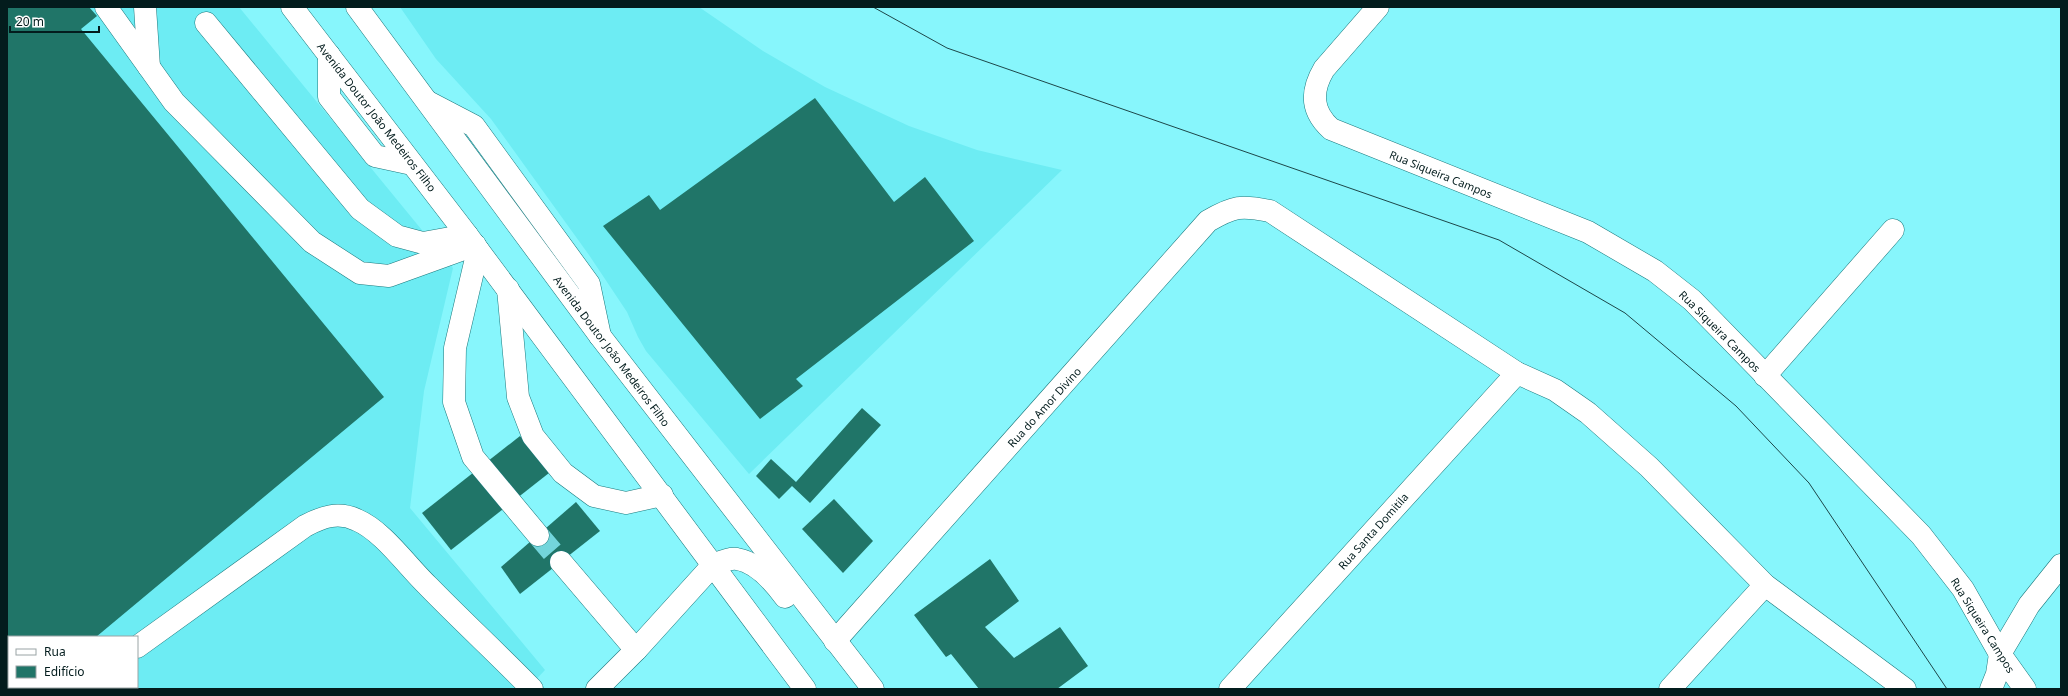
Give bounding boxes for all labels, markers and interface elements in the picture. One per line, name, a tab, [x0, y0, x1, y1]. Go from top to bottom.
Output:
scale bar	[10, 8, 99, 34]
text: 20 m	[16, 13, 44, 30]
street label: Avenida Doutor João Medeiros Filho	[314, 39, 440, 195]
street label: Rua Siqueira Campos	[1387, 147, 1495, 201]
street label: Avenida Doutor João Medeiros Filho	[550, 273, 674, 430]
street label: Rua Siqueira Campos	[1676, 287, 1764, 375]
street label: Rua do Amor Divino	[1004, 363, 1084, 450]
street label: Rua Santa Domitila	[1335, 489, 1411, 573]
street label: Rua Siqueira Campos	[1948, 575, 2018, 675]
legend	[8, 636, 138, 688]
text: Rua	[44, 643, 66, 660]
text: Edifício	[44, 663, 85, 680]

